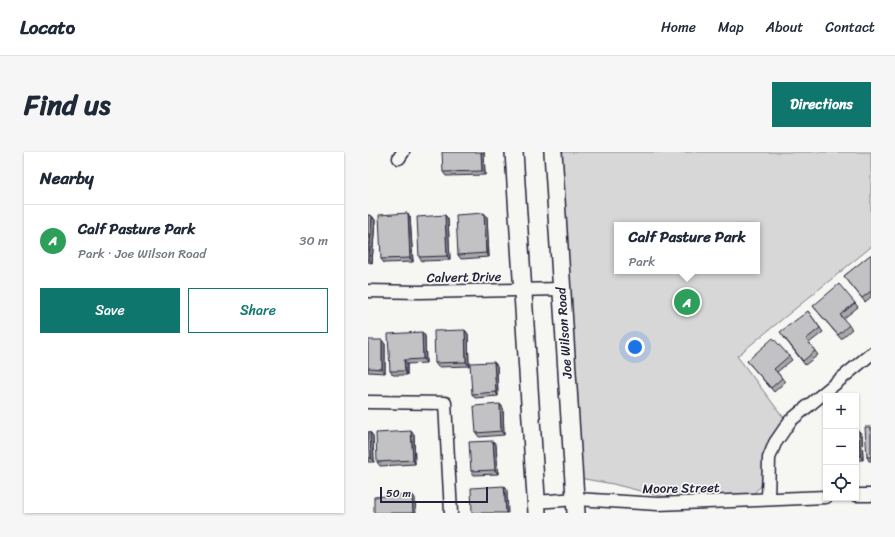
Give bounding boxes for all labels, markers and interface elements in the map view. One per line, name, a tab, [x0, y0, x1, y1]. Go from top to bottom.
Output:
text: Locato	[20, 11, 75, 44]
text: Home	[661, 15, 696, 40]
text: Map	[718, 15, 744, 40]
text: About	[766, 15, 803, 40]
text: Contact	[825, 15, 875, 40]
text: Find us	[24, 80, 111, 129]
button: Directions	[772, 82, 871, 127]
text: Nearby	[40, 163, 94, 193]
text: Calf Pasture Park	[78, 216, 195, 242]
popup	[614, 222, 760, 274]
text: Calf Pasture Park	[628, 224, 746, 250]
text: A	[49, 229, 57, 252]
text: 30 m	[299, 229, 328, 252]
text: Park · Joe Wilson Road	[78, 242, 206, 265]
text: Park	[628, 250, 655, 273]
street label: Calvert Drive	[426, 265, 502, 289]
street label: Joe Wilson Road	[549, 286, 579, 380]
pin: A	[674, 287, 700, 317]
button: Save	[40, 288, 180, 333]
button: Share	[188, 288, 328, 333]
your location	[625, 337, 645, 357]
map controls	[823, 393, 859, 501]
button: +	[823, 393, 859, 429]
button: −	[823, 429, 859, 465]
button: locate	[823, 465, 859, 501]
street label: Moore Street	[642, 476, 720, 500]
text: 50 m	[386, 484, 411, 503]
scale bar	[380, 485, 488, 504]

